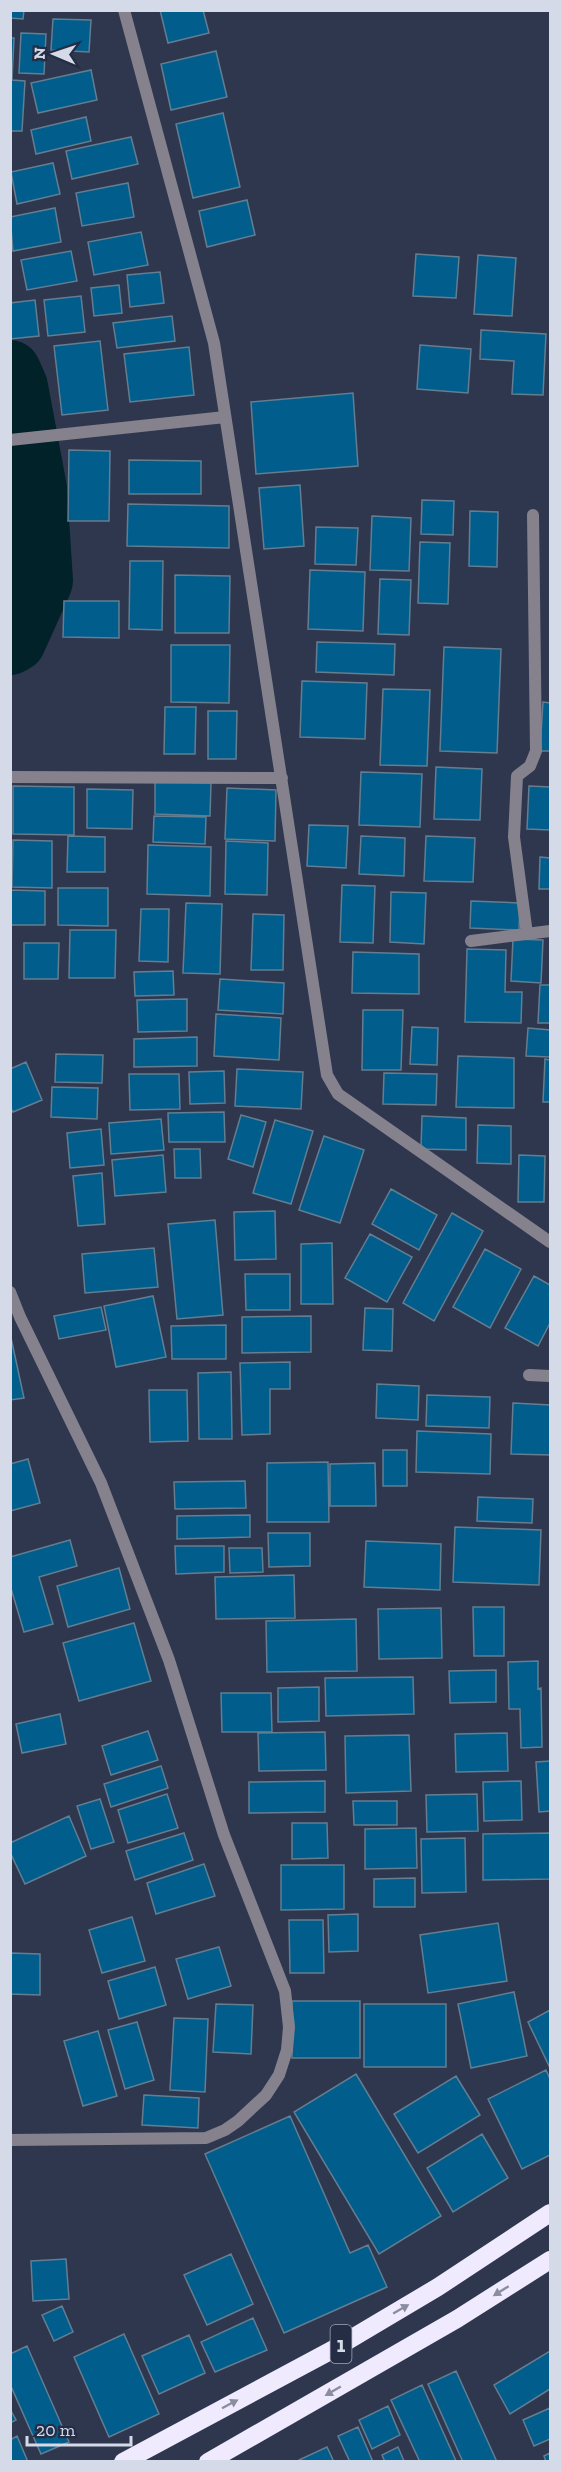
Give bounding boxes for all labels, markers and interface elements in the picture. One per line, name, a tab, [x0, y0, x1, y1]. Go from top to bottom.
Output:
north arrow	[24, 24, 84, 84]
text: N	[30, 47, 49, 60]
one-way arrow	[493, 2286, 509, 2297]
one-way arrow	[393, 2304, 410, 2314]
road number: 1	[330, 2325, 352, 2363]
one-way arrow	[324, 2386, 341, 2396]
one-way arrow	[222, 2399, 239, 2409]
scale bar	[27, 2409, 130, 2447]
text: 20 m	[36, 2419, 76, 2441]

